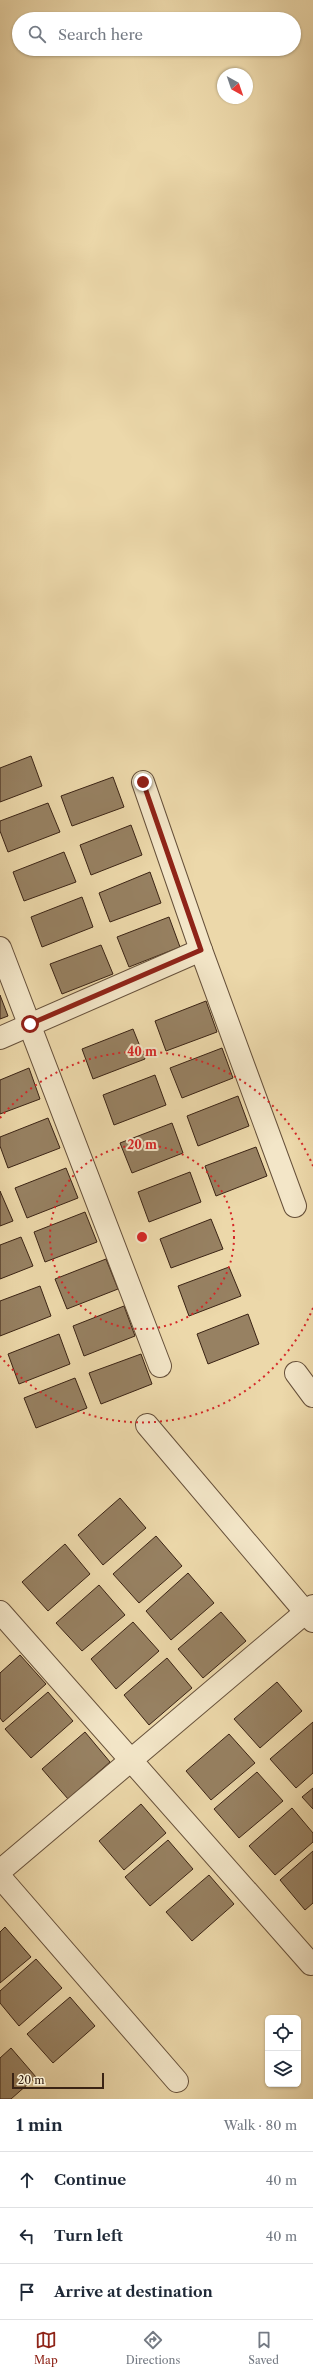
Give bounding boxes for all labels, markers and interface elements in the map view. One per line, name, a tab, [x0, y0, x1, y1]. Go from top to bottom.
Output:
search box	[12, 12, 301, 56]
icon: search	[26, 23, 48, 45]
text: Search here	[58, 25, 143, 44]
north arrow	[217, 68, 253, 104]
route end	[134, 773, 152, 791]
route start	[21, 1015, 39, 1033]
text: 40 m	[127, 1044, 157, 1059]
text: 20 m	[127, 1137, 157, 1152]
centre of rings	[135, 1230, 149, 1244]
map controls	[265, 2015, 301, 2087]
button: locate	[265, 2015, 301, 2051]
button: layers	[265, 2051, 301, 2087]
scale bar	[12, 2071, 104, 2090]
text: 20 m	[18, 2073, 44, 2087]
text: 1 min	[16, 2115, 63, 2135]
text: Walk · 80 m	[224, 2117, 297, 2133]
icon: ahead	[16, 2169, 38, 2191]
text: Continue	[54, 2170, 126, 2189]
text: 40 m	[266, 2172, 297, 2188]
icon: left	[16, 2225, 38, 2247]
text: Turn left	[54, 2226, 123, 2245]
text: 40 m	[266, 2228, 297, 2244]
icon: arrive	[16, 2281, 38, 2303]
text: Arrive at destination	[54, 2282, 213, 2301]
tab: Map	[34, 2329, 58, 2367]
tab: Directions	[126, 2329, 180, 2367]
tab: Saved	[248, 2329, 279, 2367]

